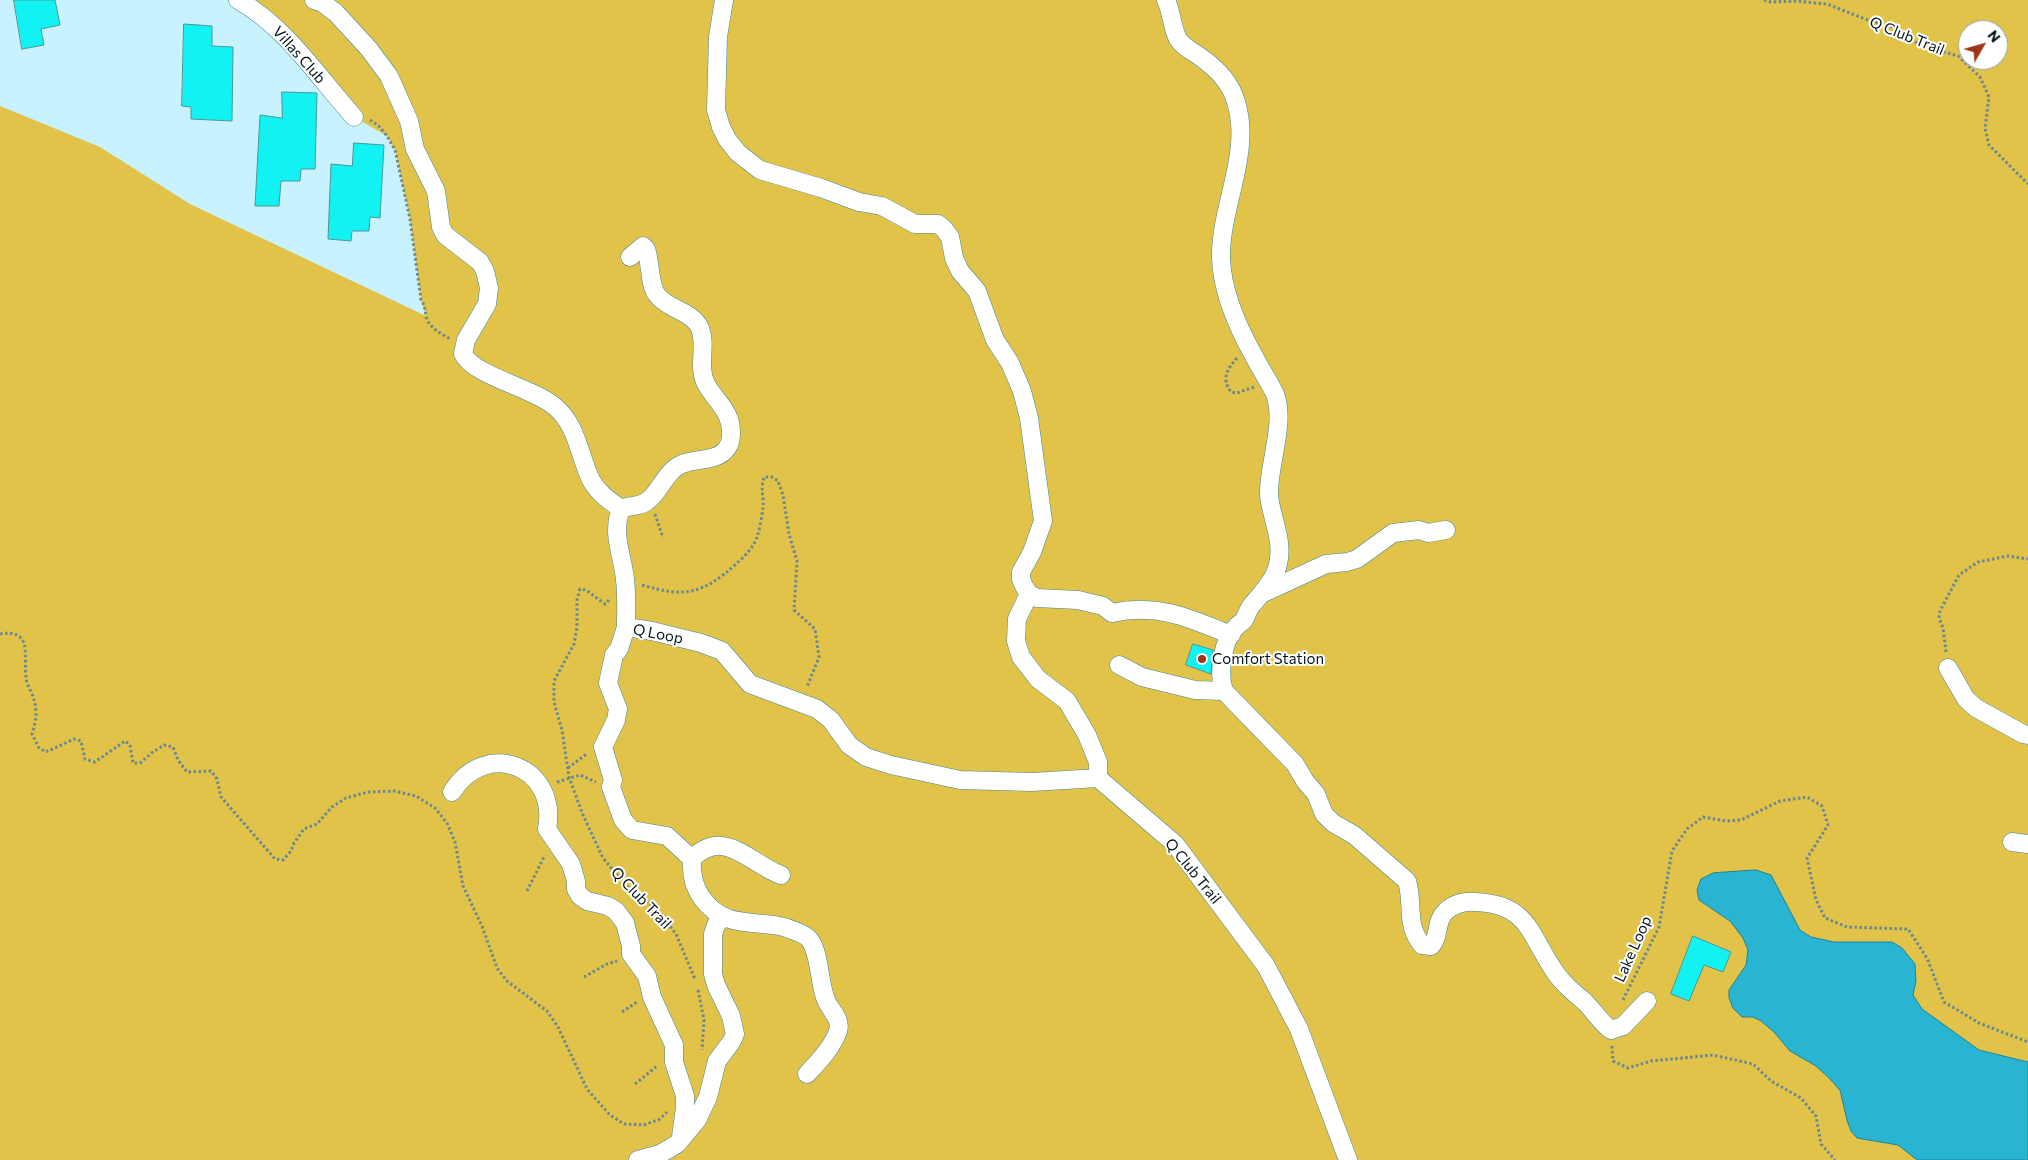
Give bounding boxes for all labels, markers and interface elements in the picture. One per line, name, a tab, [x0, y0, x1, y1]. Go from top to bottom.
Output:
street label: Q Club Trail	[1867, 13, 1947, 59]
north arrow	[1958, 20, 2008, 70]
street label: Villas Club	[269, 23, 329, 87]
text: N	[1984, 27, 2004, 45]
street label: Q Loop	[631, 620, 685, 648]
place label: Comfort Station	[1212, 650, 1324, 668]
marker: Comfort Station	[1196, 653, 1208, 665]
street label: Q Club Trail	[1161, 835, 1225, 907]
street label: Q Club Trail	[607, 863, 675, 933]
street label: Lake Loop	[1610, 913, 1656, 985]

